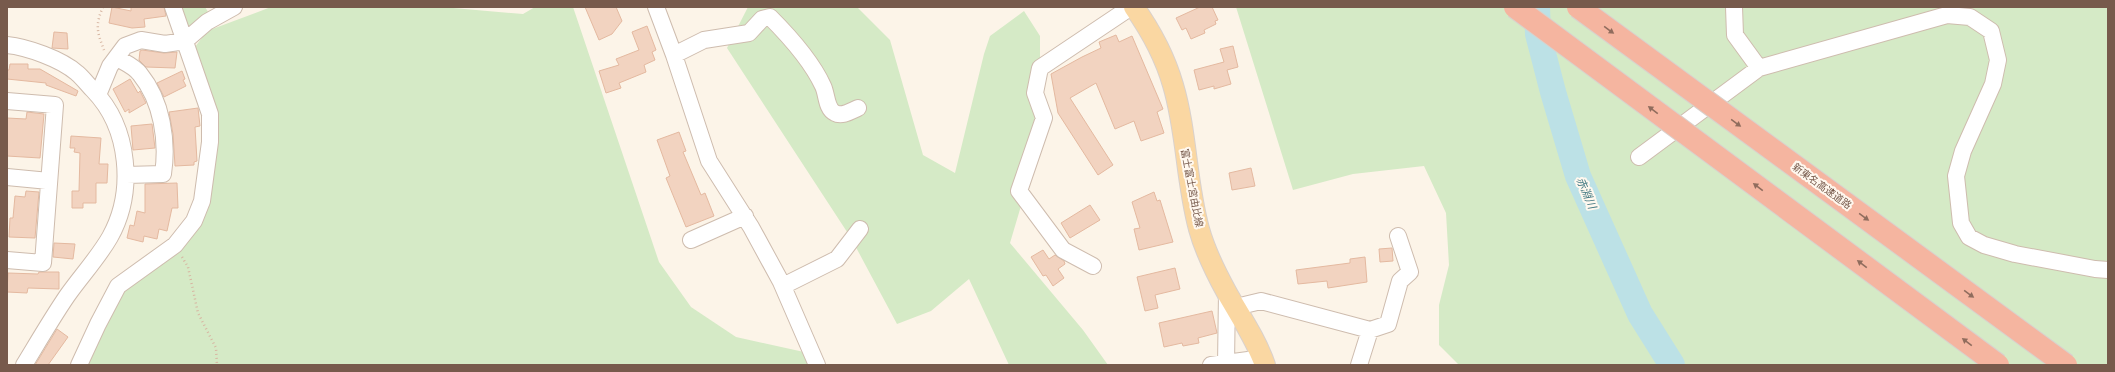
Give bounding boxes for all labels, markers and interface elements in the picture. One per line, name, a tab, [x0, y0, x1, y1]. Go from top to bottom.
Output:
one-way arrow	[1604, 26, 1614, 34]
one-way arrow	[1648, 106, 1659, 114]
one-way arrow	[1731, 119, 1742, 128]
street label: 富士富士宮由比線	[1179, 148, 1205, 228]
street label: 新東名高速道路	[1790, 161, 1854, 211]
water label: 赤淵川	[1574, 175, 1599, 212]
one-way arrow	[1752, 183, 1763, 191]
one-way arrow	[1858, 213, 1869, 221]
one-way arrow	[1857, 261, 1867, 269]
one-way arrow	[1963, 290, 1974, 298]
one-way arrow	[1961, 338, 1972, 346]

